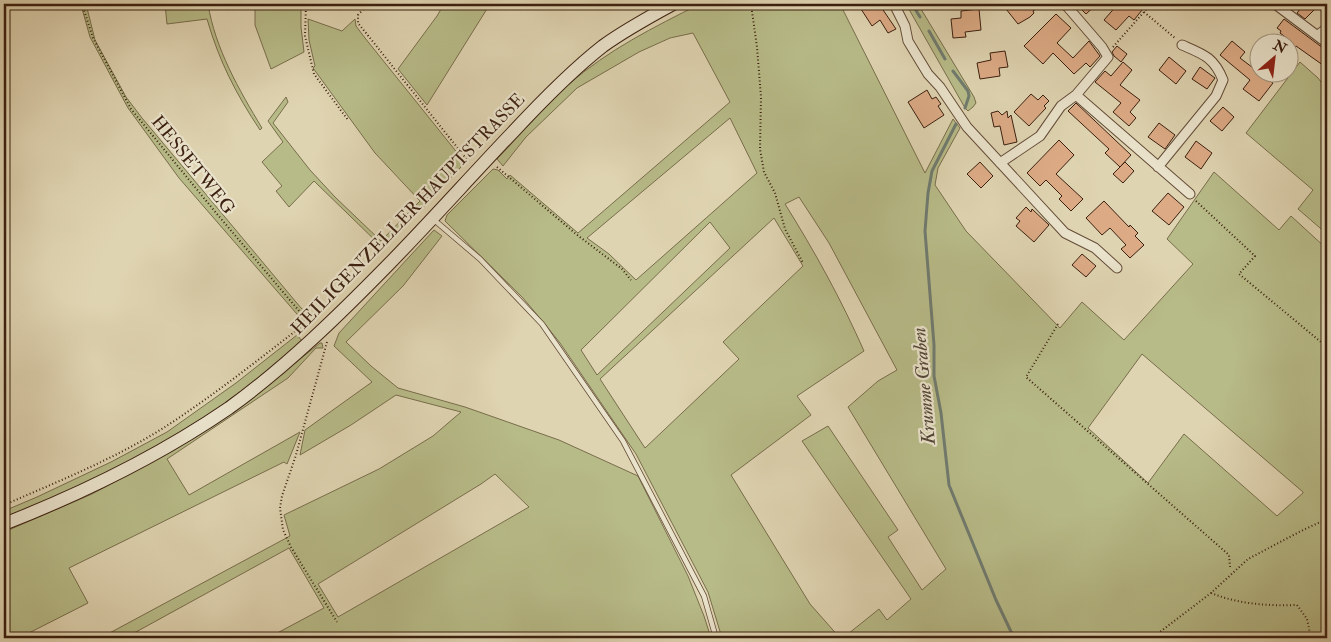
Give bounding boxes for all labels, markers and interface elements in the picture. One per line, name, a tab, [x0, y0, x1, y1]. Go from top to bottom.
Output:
north arrow	[1248, 32, 1298, 82]
text: N	[1269, 36, 1290, 58]
street label: HEILIGENZELLER HAUPTSTRASSE	[286, 88, 530, 340]
street label: HESSETWEG	[146, 111, 240, 219]
water label: Krumme Graben	[907, 326, 941, 447]

